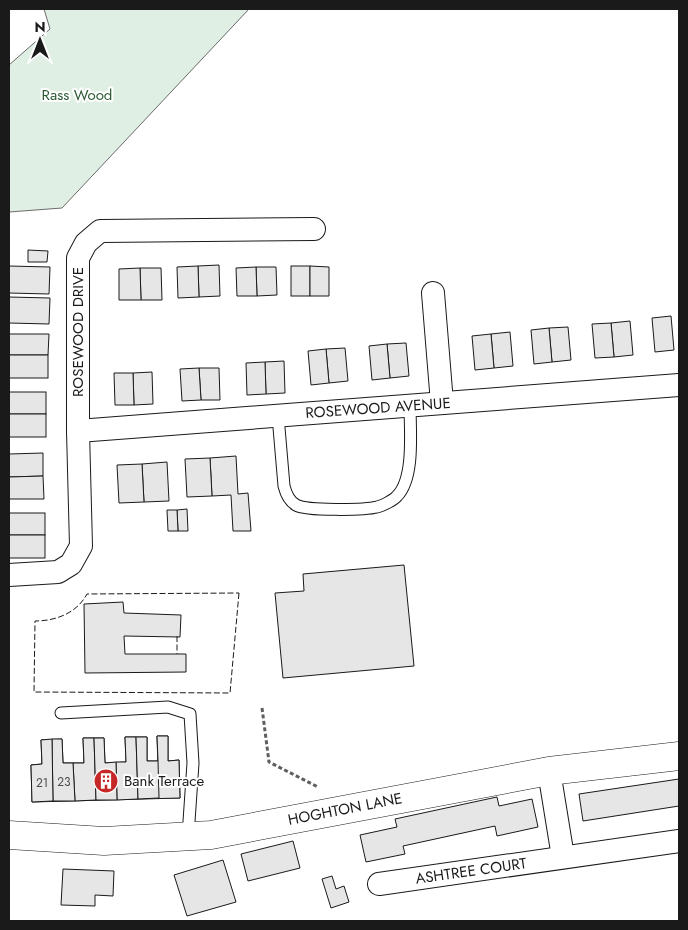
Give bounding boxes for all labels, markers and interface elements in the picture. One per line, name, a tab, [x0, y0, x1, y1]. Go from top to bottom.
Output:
north arrow	[15, 15, 65, 65]
text: N	[34, 17, 46, 37]
park label: Rass Wood	[42, 84, 112, 106]
street label: ROSEWOOD DRIVE	[67, 267, 89, 397]
street label: ROSEWOOD AVENUE	[305, 392, 451, 424]
building icon: Bank Terrace	[93, 768, 119, 794]
place label: Bank Terrace	[124, 770, 204, 792]
house number: 23	[57, 773, 71, 791]
house number: 21	[36, 774, 48, 792]
street label: HOGHTON LANE	[286, 787, 404, 831]
street label: ASHTREE COURT	[414, 852, 528, 890]

